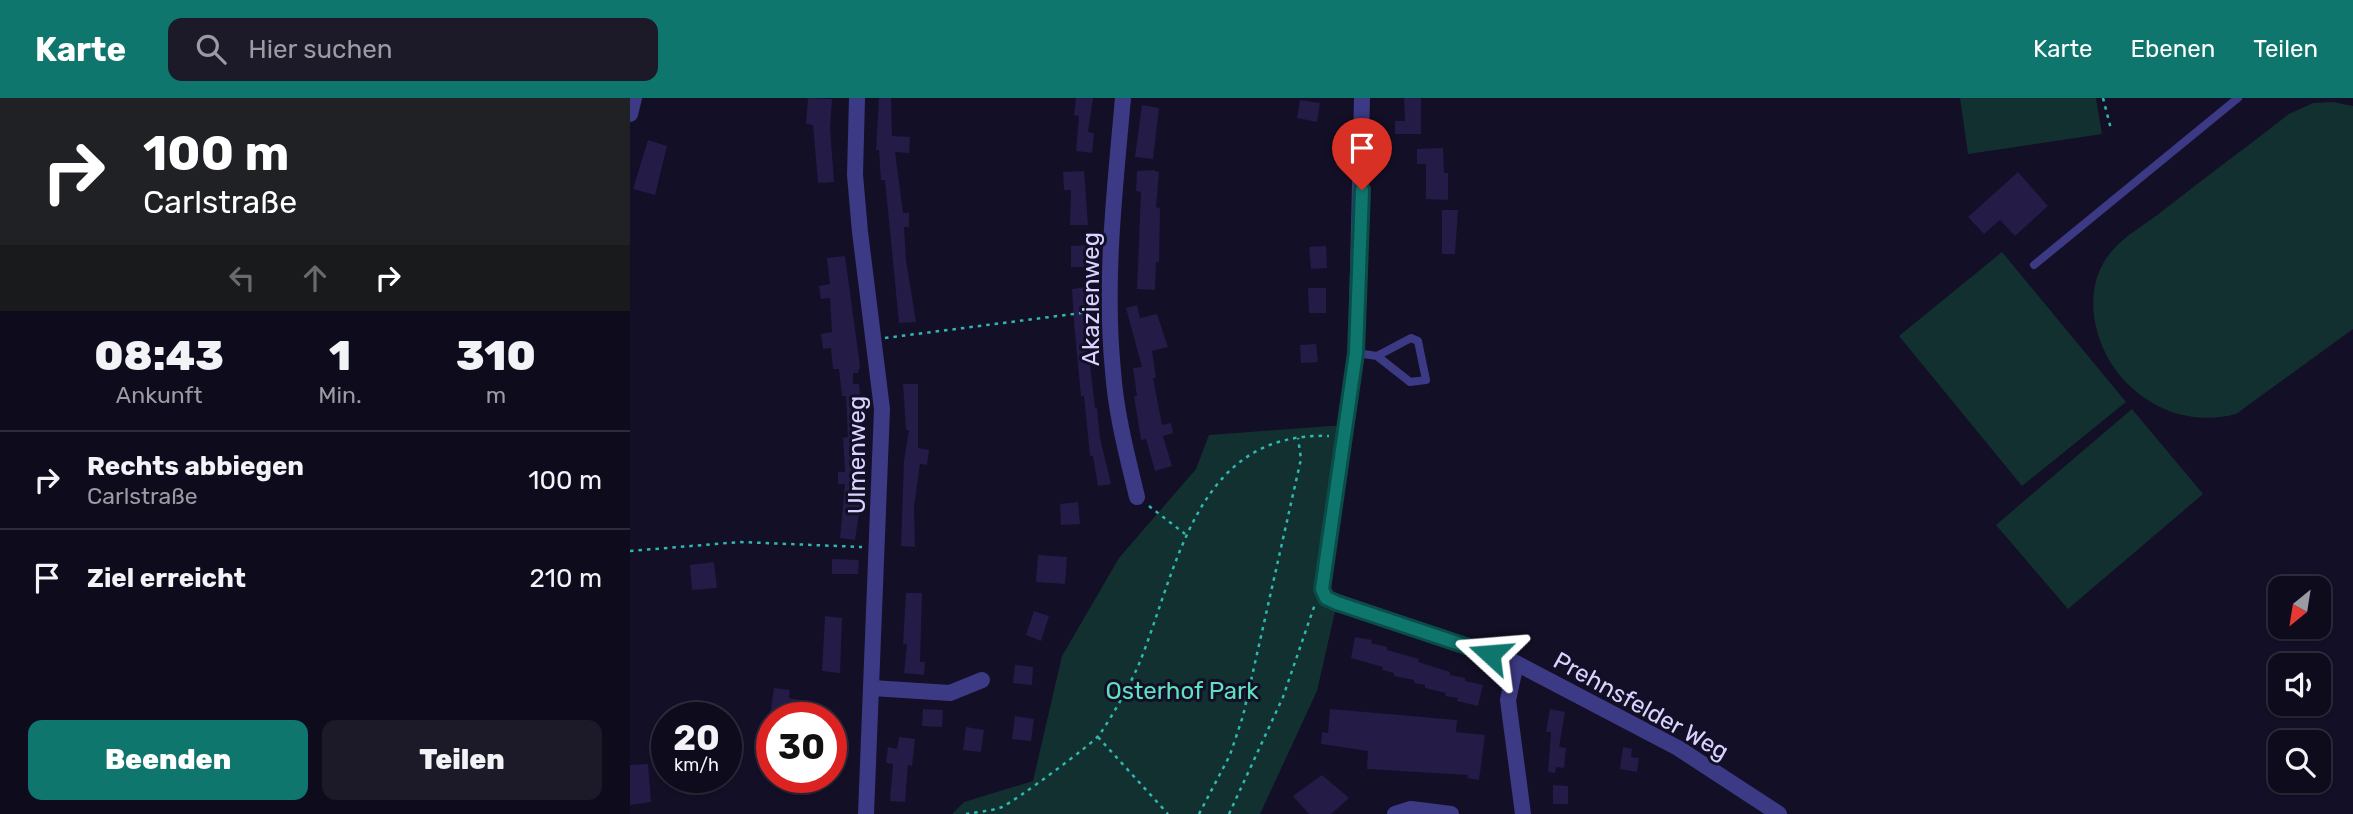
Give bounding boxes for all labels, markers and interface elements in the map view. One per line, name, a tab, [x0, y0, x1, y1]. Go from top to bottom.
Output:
search box	[168, 18, 658, 81]
text: Karte	[35, 30, 126, 69]
icon: search	[192, 30, 230, 68]
text: Hier suchen	[248, 34, 393, 65]
text: Karte	[2033, 35, 2093, 63]
text: Ebenen	[2131, 35, 2215, 63]
text: Teilen	[2253, 35, 2318, 63]
pin	[1332, 118, 1392, 190]
text: 100 m	[143, 124, 289, 182]
icon: right	[28, 126, 119, 217]
icon: arrive	[1343, 129, 1381, 167]
text: Carlstraße	[143, 183, 297, 221]
street label: Akazienweg	[1077, 232, 1105, 366]
icon: left	[223, 259, 261, 297]
icon: ahead	[296, 259, 334, 297]
icon: right	[369, 259, 407, 297]
text: 08:43	[94, 331, 224, 381]
text: 1	[329, 331, 351, 381]
text: 310	[456, 331, 536, 381]
text: Ankunft	[116, 381, 202, 409]
text: Min.	[318, 381, 362, 409]
text: m	[486, 381, 506, 409]
street label: Ulmenweg	[843, 396, 871, 514]
text: Rechts abbiegen	[87, 451, 304, 482]
icon: right	[28, 461, 66, 499]
text: 100 m	[528, 465, 602, 496]
text: Carlstraße	[87, 482, 198, 510]
icon: arrive	[28, 559, 66, 597]
text: Ziel erreicht	[87, 563, 246, 594]
text: 210 m	[530, 563, 602, 594]
north arrow	[2268, 576, 2331, 639]
map controls	[2268, 576, 2331, 793]
position arrow	[1453, 617, 1527, 691]
street label: Prehnsfelder Weg	[1549, 646, 1733, 766]
button: sound	[2268, 653, 2331, 716]
park label: Osterhof Park	[1105, 677, 1259, 705]
speed limit sign: 30	[756, 702, 847, 793]
text: 20	[673, 717, 720, 759]
button: Beenden	[28, 720, 308, 800]
button: Teilen	[322, 720, 602, 800]
button: search	[2268, 730, 2331, 793]
text: km/h	[674, 754, 719, 776]

